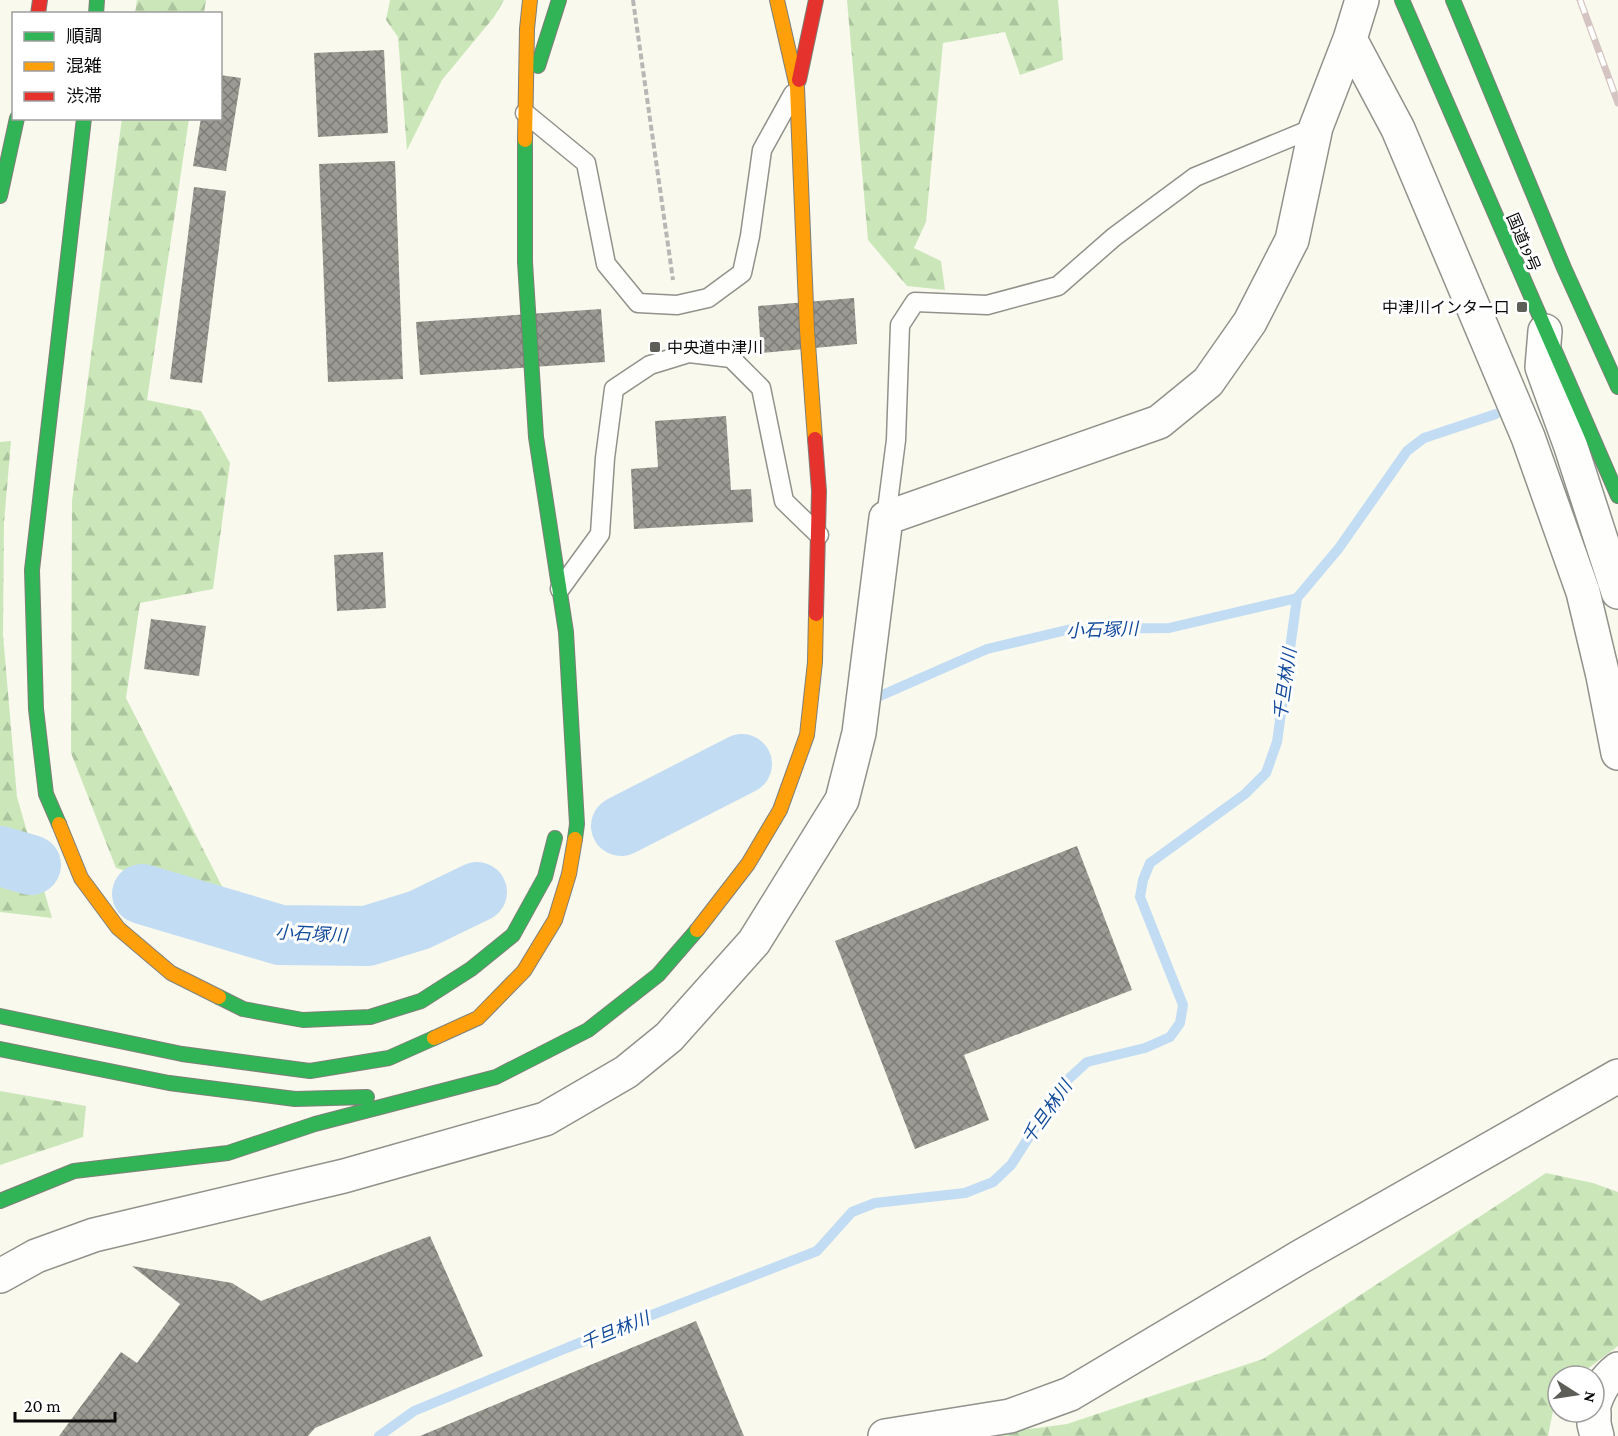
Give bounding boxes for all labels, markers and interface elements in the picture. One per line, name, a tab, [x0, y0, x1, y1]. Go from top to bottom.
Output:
legend	[12, 12, 222, 120]
text: 順調	[66, 26, 102, 46]
text: 混雑	[66, 56, 102, 76]
text: 渋滞	[66, 86, 102, 106]
street label: 国道19号	[1504, 211, 1543, 274]
place label: 中津川インター口	[1382, 299, 1510, 316]
marker: 中津川インター口	[1515, 300, 1529, 314]
place label: 中央道中津川	[667, 339, 763, 356]
marker: 中央道中津川	[648, 340, 662, 354]
water label: 小石塚川	[1066, 619, 1140, 641]
water label: 千旦林川	[1270, 645, 1300, 721]
water label: 小石塚川	[275, 922, 349, 946]
water label: 千旦林川	[1018, 1075, 1077, 1147]
water label: 千旦林川	[578, 1307, 654, 1354]
north arrow	[1546, 1364, 1606, 1424]
scale bar	[15, 1385, 116, 1423]
text: N	[1581, 1390, 1600, 1404]
text: 20 m	[24, 1396, 61, 1416]

